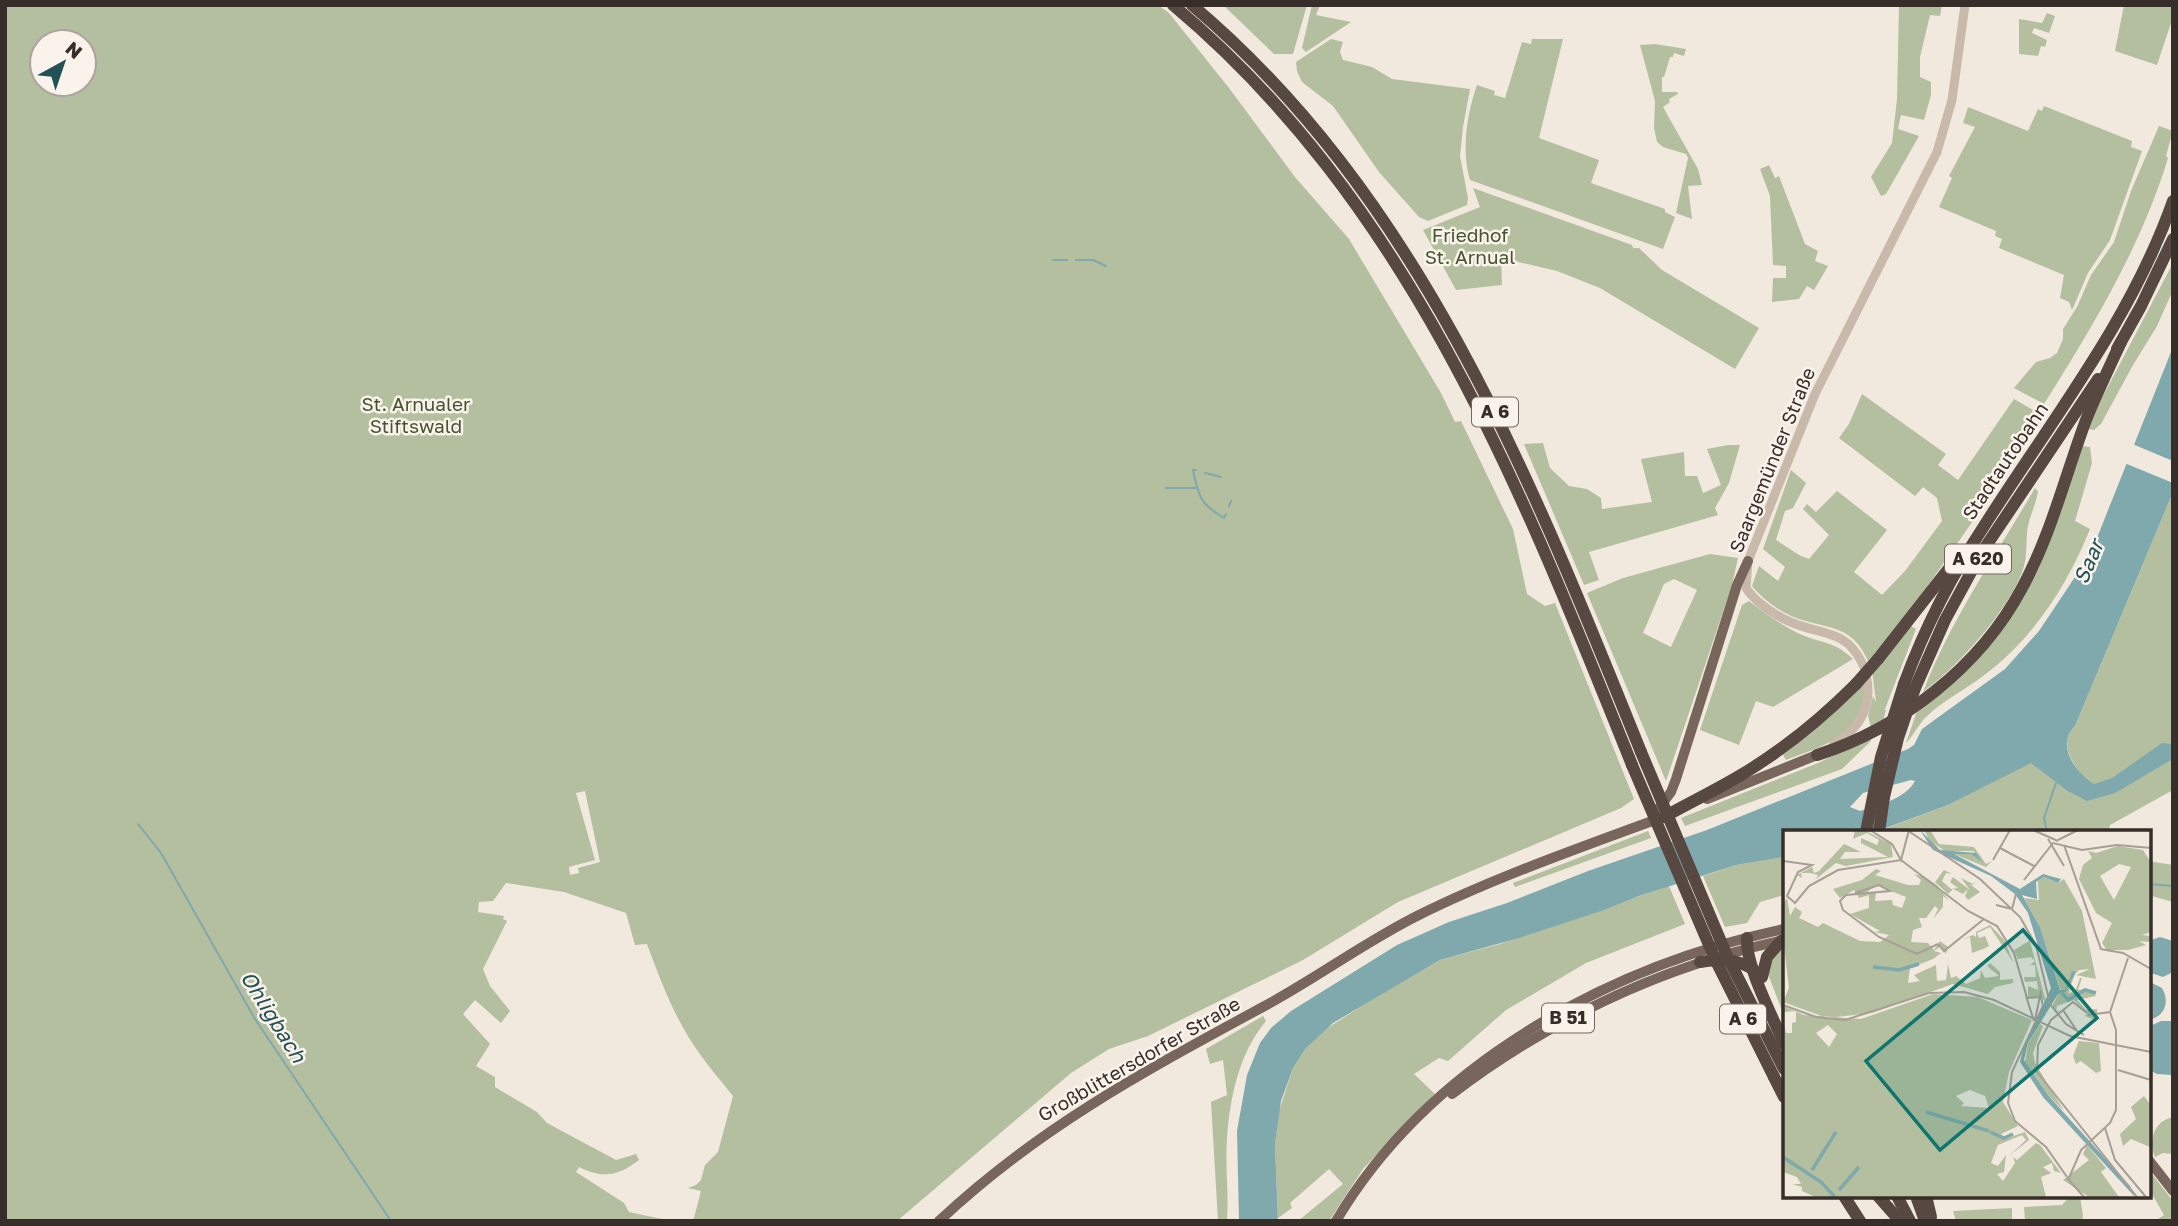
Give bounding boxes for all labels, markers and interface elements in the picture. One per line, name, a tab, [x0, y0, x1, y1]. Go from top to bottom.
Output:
north arrow	[28, 28, 98, 98]
text: N	[61, 36, 87, 63]
park label: Friedhof St. Arnual	[1425, 223, 1515, 268]
street label: Saargemünder Straße	[1724, 364, 1819, 556]
park label: St. Arnualer Stiftswald	[362, 392, 471, 437]
road number: A 6	[1472, 398, 1518, 426]
street label: Stadtautobahn	[1957, 398, 2052, 524]
water label: Saar	[2067, 533, 2110, 588]
road number: A 620	[1945, 544, 2011, 574]
inset map	[1783, 830, 2150, 1198]
water label: Ohligbach	[236, 966, 313, 1068]
street label: Großblittersdorfer Straße	[1034, 991, 1244, 1126]
road number: B 51	[1542, 1003, 1594, 1032]
road number: A 6	[1720, 1004, 1766, 1034]

